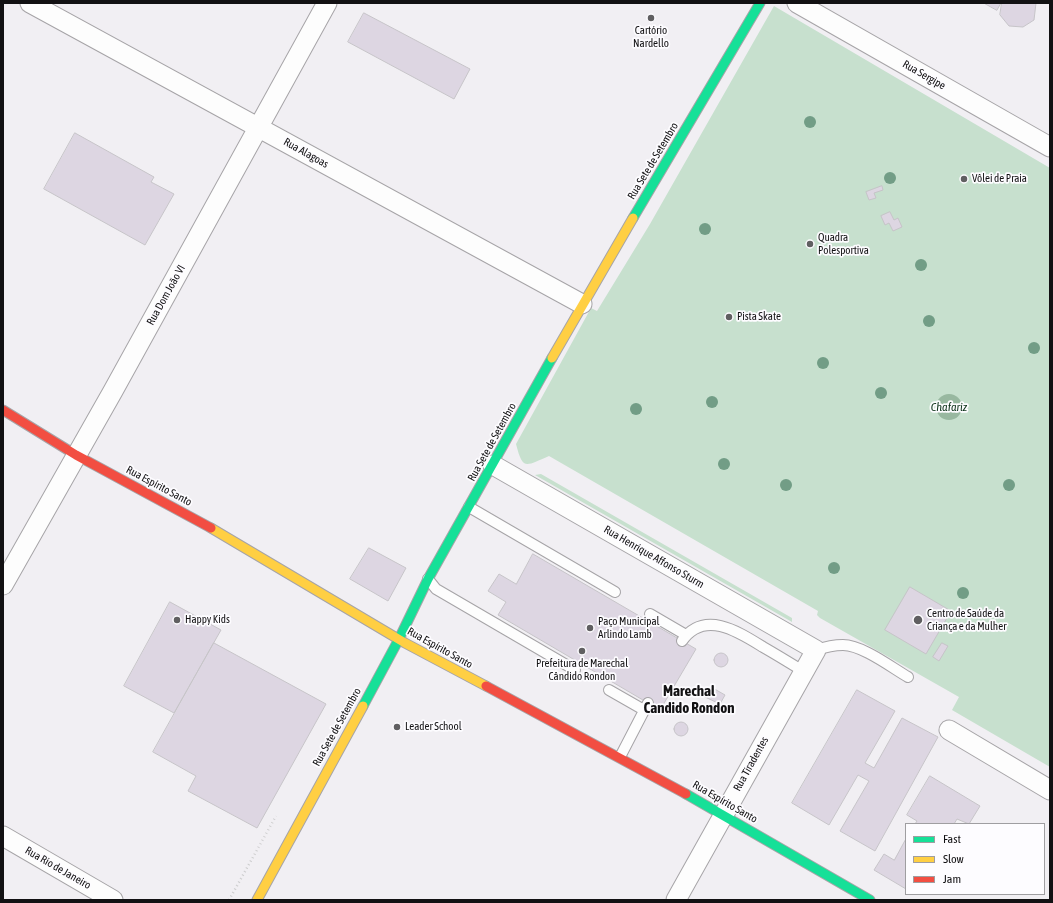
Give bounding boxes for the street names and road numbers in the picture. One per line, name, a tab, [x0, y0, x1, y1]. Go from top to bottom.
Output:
street label: Rua Sergipe	[900, 57, 948, 93]
street label: Rua Sete de Setembro	[625, 120, 681, 202]
street label: Rua Alagoas	[281, 135, 331, 171]
street label: Rua Dom João VI	[144, 263, 188, 327]
street label: Rua Sete de Setembro	[465, 401, 519, 483]
street label: Rua Espírito Santo	[124, 463, 194, 509]
street label: Rua Henrique Affonso Sturm	[601, 523, 707, 591]
street label: Rua Espírito Santo	[405, 625, 475, 671]
street label: Rua Sete de Setembro	[310, 686, 364, 768]
street label: Rua Tiradentes	[731, 734, 771, 794]
street label: Rua Espírito Santo	[690, 778, 760, 826]
street label: Rua Rio de Janeiro	[23, 844, 93, 892]

